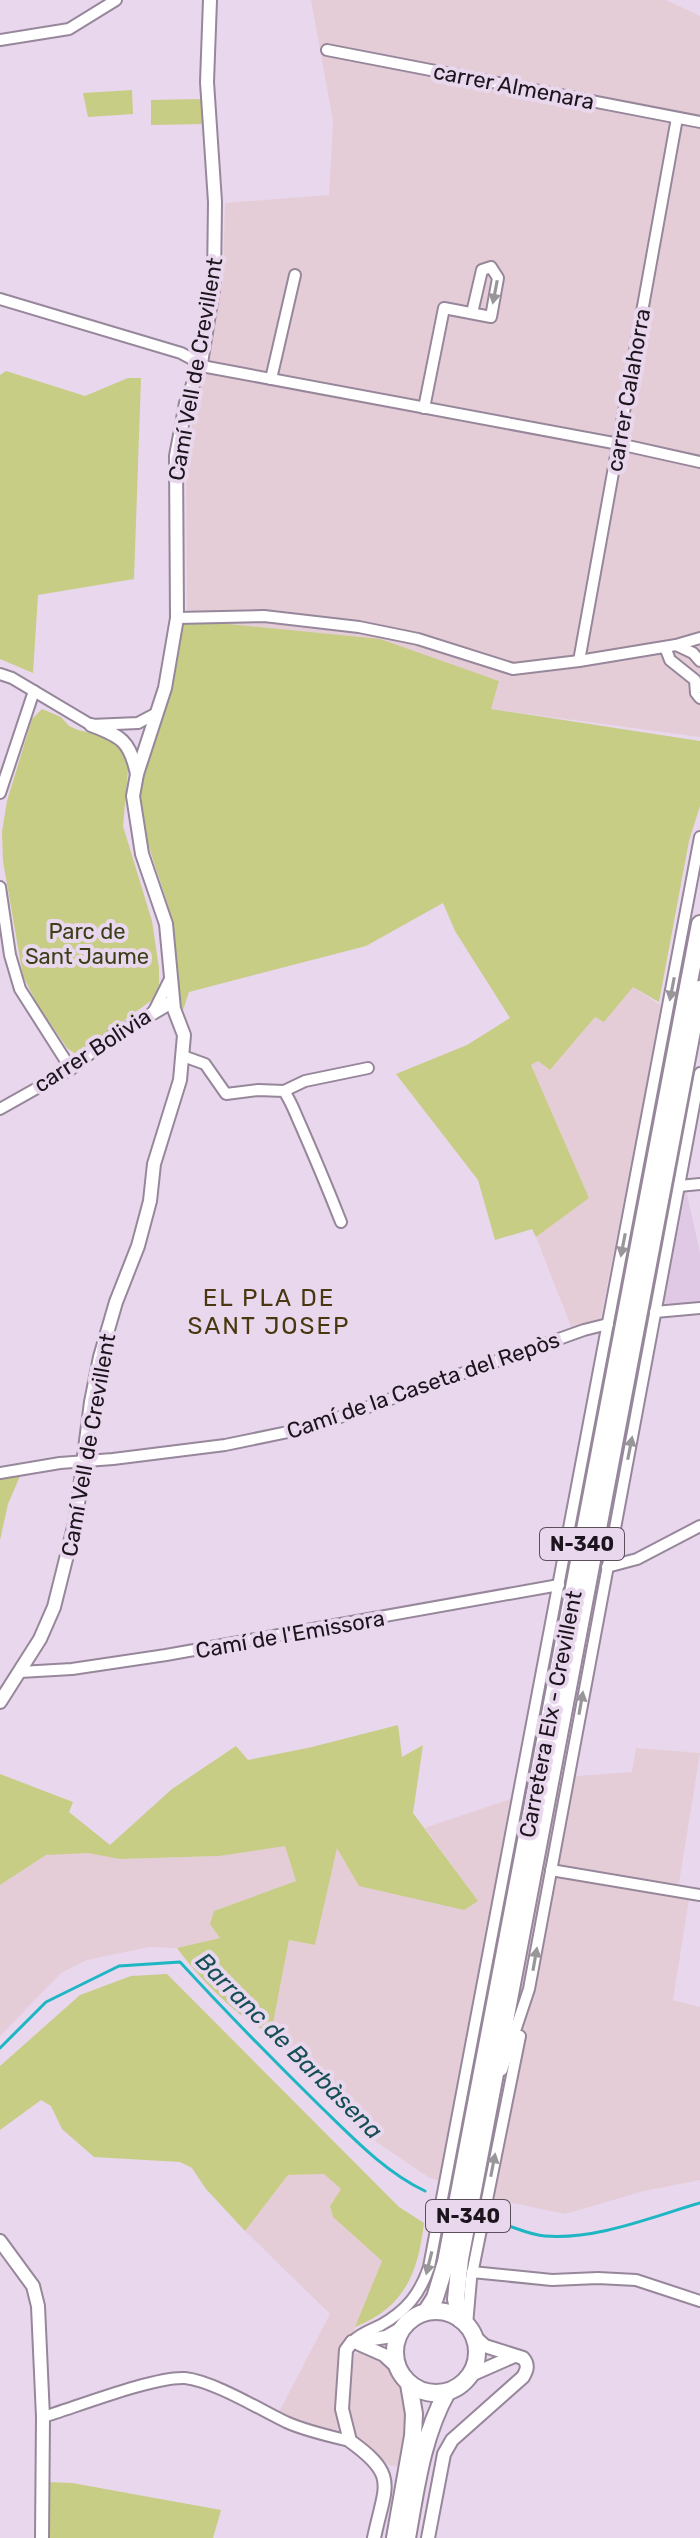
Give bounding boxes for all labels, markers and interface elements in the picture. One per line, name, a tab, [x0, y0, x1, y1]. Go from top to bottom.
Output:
street label: carrer Almenara	[431, 58, 597, 115]
street label: Camí Vell de Crevillent	[163, 255, 228, 483]
one-way arrow	[489, 280, 501, 305]
street label: carrer Calahorra	[601, 306, 656, 474]
park label: Parc de Sant Jaume	[25, 918, 149, 970]
one-way arrow	[665, 977, 677, 1002]
street label: carrer Bolivia	[29, 1003, 156, 1098]
one-way arrow	[617, 1232, 629, 1257]
district label: EL PLA DE SANT JOSEP	[188, 1284, 350, 1340]
street label: Camí de la Caseta del Repòs	[283, 1326, 563, 1445]
street label: Camí Vell de Crevillent	[56, 1331, 121, 1559]
one-way arrow	[624, 1435, 636, 1460]
road number: N-340	[540, 1528, 624, 1560]
street label: Carretera Elx - Crevillent	[513, 1588, 588, 1840]
street label: Camí de l'Emissora	[193, 1605, 387, 1664]
one-way arrow	[576, 1690, 588, 1715]
one-way arrow	[529, 1946, 541, 1971]
water label: Barranc de Barbàsena	[190, 1947, 388, 2145]
one-way arrow	[488, 2152, 500, 2177]
road number: N-340	[426, 2200, 510, 2232]
one-way arrow	[422, 2251, 435, 2276]

